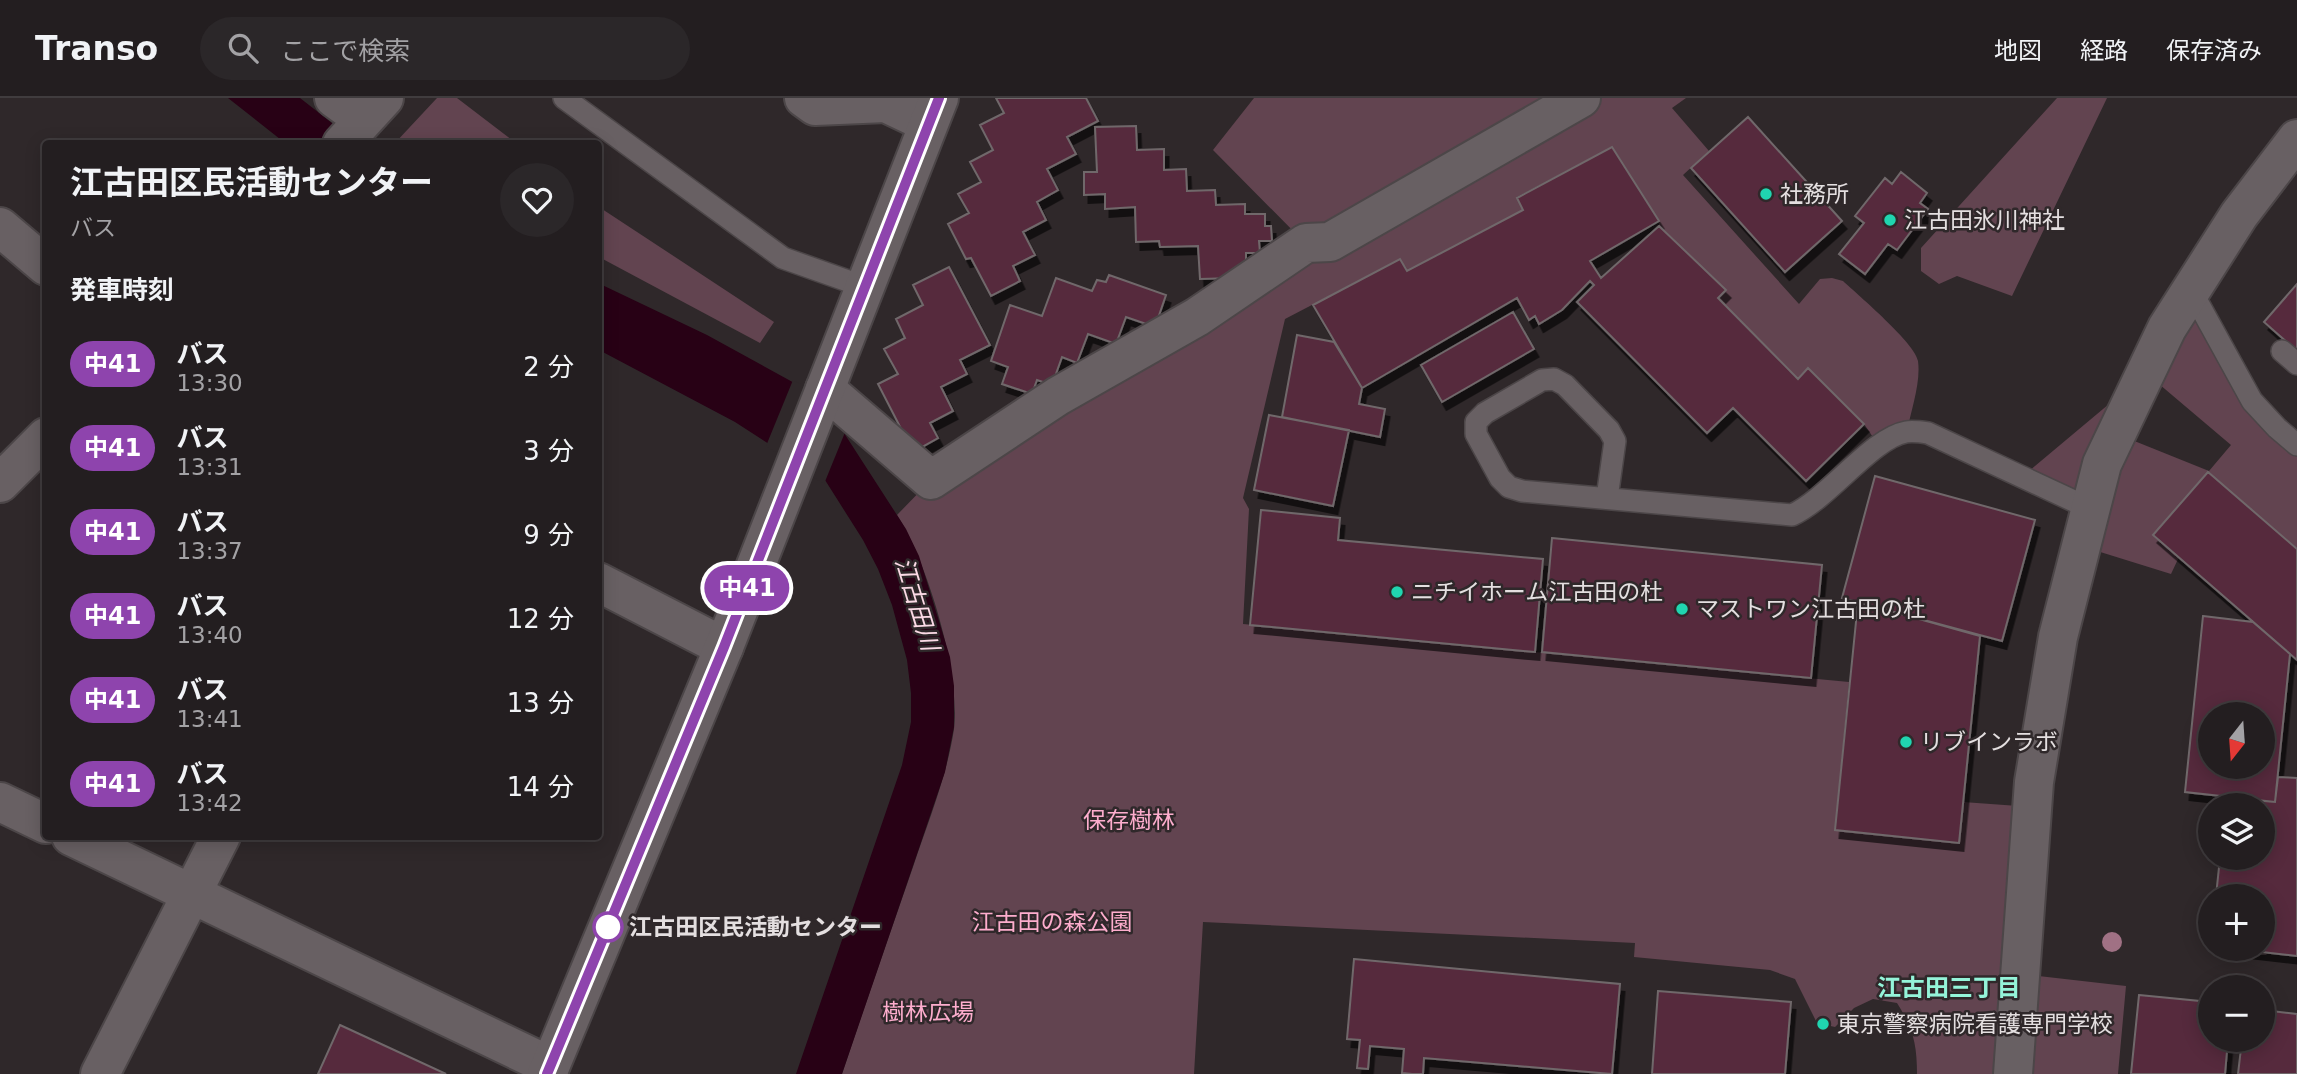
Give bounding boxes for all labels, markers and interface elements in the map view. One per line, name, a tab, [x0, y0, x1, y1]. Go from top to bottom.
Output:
search box	[200, 17, 690, 80]
text: Transo	[35, 29, 158, 68]
icon: search	[224, 29, 262, 67]
text: ここで検索	[280, 36, 410, 66]
text: 地図	[1994, 37, 2042, 65]
text: 経路	[2080, 37, 2128, 65]
text: 保存済み	[2166, 37, 2262, 65]
text: 江古田区民活動センター	[70, 163, 433, 202]
button: heart	[500, 163, 574, 237]
place label: 社務所	[1780, 181, 1849, 207]
marker: 社務所	[1758, 186, 1774, 202]
place label: 江古田氷川神社	[1904, 207, 2065, 233]
marker: 江古田氷川神社	[1882, 212, 1898, 228]
text: バス	[70, 215, 116, 241]
text: 発車時刻	[70, 275, 174, 305]
text: バス	[176, 339, 228, 369]
text: 中41	[84, 350, 141, 378]
text: 2 分	[523, 352, 574, 382]
text: 13:30	[176, 370, 243, 396]
text: バス	[176, 423, 228, 453]
text: 中41	[84, 434, 141, 462]
text: 3 分	[523, 436, 574, 466]
text: 13:31	[176, 454, 243, 480]
text: バス	[176, 507, 228, 537]
text: 中41	[84, 518, 141, 546]
text: 9 分	[523, 520, 574, 550]
text: 13:37	[176, 538, 243, 564]
water label: 江古田川	[890, 554, 945, 657]
line badge: 中41	[707, 565, 787, 611]
text: 中41	[718, 574, 776, 602]
place label: ニチイホーム江古田の杜	[1411, 579, 1663, 605]
marker: ニチイホーム江古田の杜	[1389, 584, 1405, 600]
text: バス	[176, 591, 228, 621]
place label: マストワン江古田の杜	[1696, 596, 1926, 622]
marker: マストワン江古田の杜	[1674, 601, 1690, 617]
text: 中41	[84, 602, 141, 630]
text: 12 分	[507, 604, 574, 634]
text: 13:40	[176, 622, 243, 648]
text: バス	[176, 675, 228, 705]
text: 中41	[84, 686, 141, 714]
text: 13 分	[507, 688, 574, 718]
north arrow	[2198, 702, 2275, 779]
map controls	[2198, 702, 2275, 1052]
text: 13:41	[176, 706, 243, 732]
place label: リブインラボ	[1920, 729, 2058, 755]
marker: リブインラボ	[1898, 734, 1914, 750]
text: バス	[176, 759, 228, 789]
text: 中41	[84, 770, 141, 798]
text: 14 分	[507, 772, 574, 802]
text: 13:42	[176, 790, 243, 816]
button: layers	[2198, 793, 2275, 870]
park label: 保存樹林	[1083, 807, 1175, 833]
button: +	[2198, 884, 2275, 961]
park label: 江古田の森公園	[972, 909, 1133, 935]
marker: 江古田区民活動センター	[593, 912, 623, 942]
place label: 江古田区民活動センター	[629, 914, 882, 940]
district label: 江古田三丁目	[1877, 974, 2021, 1002]
button: −	[2198, 975, 2275, 1052]
park label: 樹林広場	[882, 999, 974, 1025]
place label: 東京警察病院看護専門学校	[1837, 1011, 2113, 1037]
marker: 東京警察病院看護専門学校	[1815, 1016, 1831, 1032]

